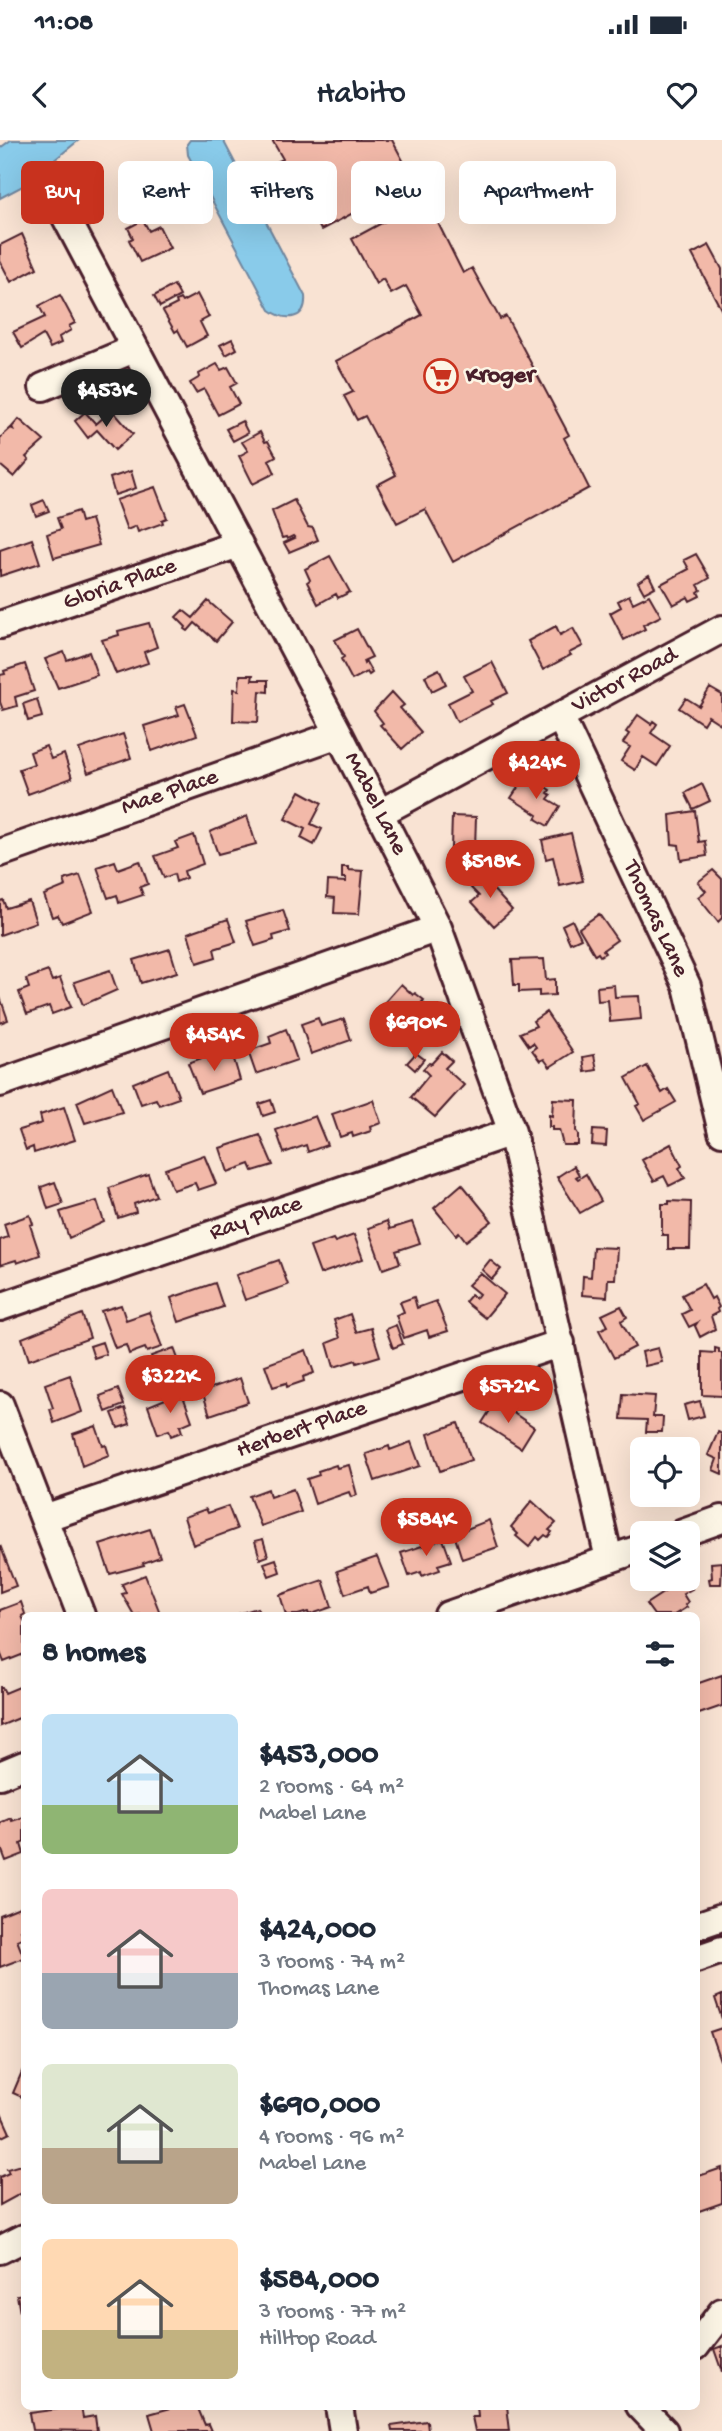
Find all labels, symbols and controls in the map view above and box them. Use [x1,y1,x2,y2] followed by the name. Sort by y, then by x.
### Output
[35,9,93,40] text: 11:08
[21,76,59,114] icon: back
[316,76,406,114] text: Habito
[663,76,701,114] icon: heart
[21,161,104,224] chip: Buy
[118,161,213,224] chip: Rent
[227,161,337,224] chip: Filters
[351,161,445,224] chip: New
[459,161,616,224] chip: Apartment
[422,357,460,395] supermarket icon: Kroger
[465,362,537,391] place label: Kroger
[57,370,155,429] pin: $453K
[77,378,135,405] text: $453K
[60,552,181,618] street label: Gloria Place
[566,640,685,721] street label: Victor Road
[487,742,585,801] pin: $424K
[337,748,414,861] street label: Mabel Lane
[508,750,564,777] text: $424K
[118,763,223,823] street label: Mae Place
[441,840,539,900] pin: $518K
[462,849,518,876] text: $518K
[615,854,695,982] street label: Thomas Lane
[366,1002,464,1061] pin: $690K
[385,1010,445,1037] text: $690K
[165,1014,263,1073] pin: $454K
[186,1022,242,1049] text: $454K
[206,1189,307,1248] street label: Ray Place
[121,1356,219,1415] pin: $322K
[141,1364,199,1391] text: $322K
[459,1366,557,1425] pin: $572K
[479,1374,537,1401] text: $572K
[233,1394,372,1466] street label: Herbert Place
[630,1437,700,1591] map controls
[630,1437,700,1507] button: locate
[377,1498,475,1558] pin: $584K
[397,1507,455,1534] text: $584K
[630,1521,700,1591] button: layers
[641,1635,679,1673] icon: filters
[42,1637,145,1672] text: 8 homes
[259,1739,379,1774] text: $453,000
[98,1742,182,1826] icon: home
[259,1774,404,1801] text: 2 rooms · 64 m²
[259,1801,366,1828] text: Mabel Lane
[259,1914,376,1949] text: $424,000
[98,1917,182,2001] icon: home
[259,1949,405,1976] text: 3 rooms · 74 m²
[259,1976,379,2003] text: Thomas Lane
[259,2089,380,2124] text: $690,000
[98,2092,182,2176] icon: home
[259,2124,404,2151] text: 4 rooms · 96 m²
[259,2151,366,2178] text: Mabel Lane
[259,2264,379,2299] text: $584,000
[98,2267,182,2351] icon: home
[259,2299,406,2326] text: 3 rooms · 77 m²
[259,2326,376,2353] text: Hilltop Road

